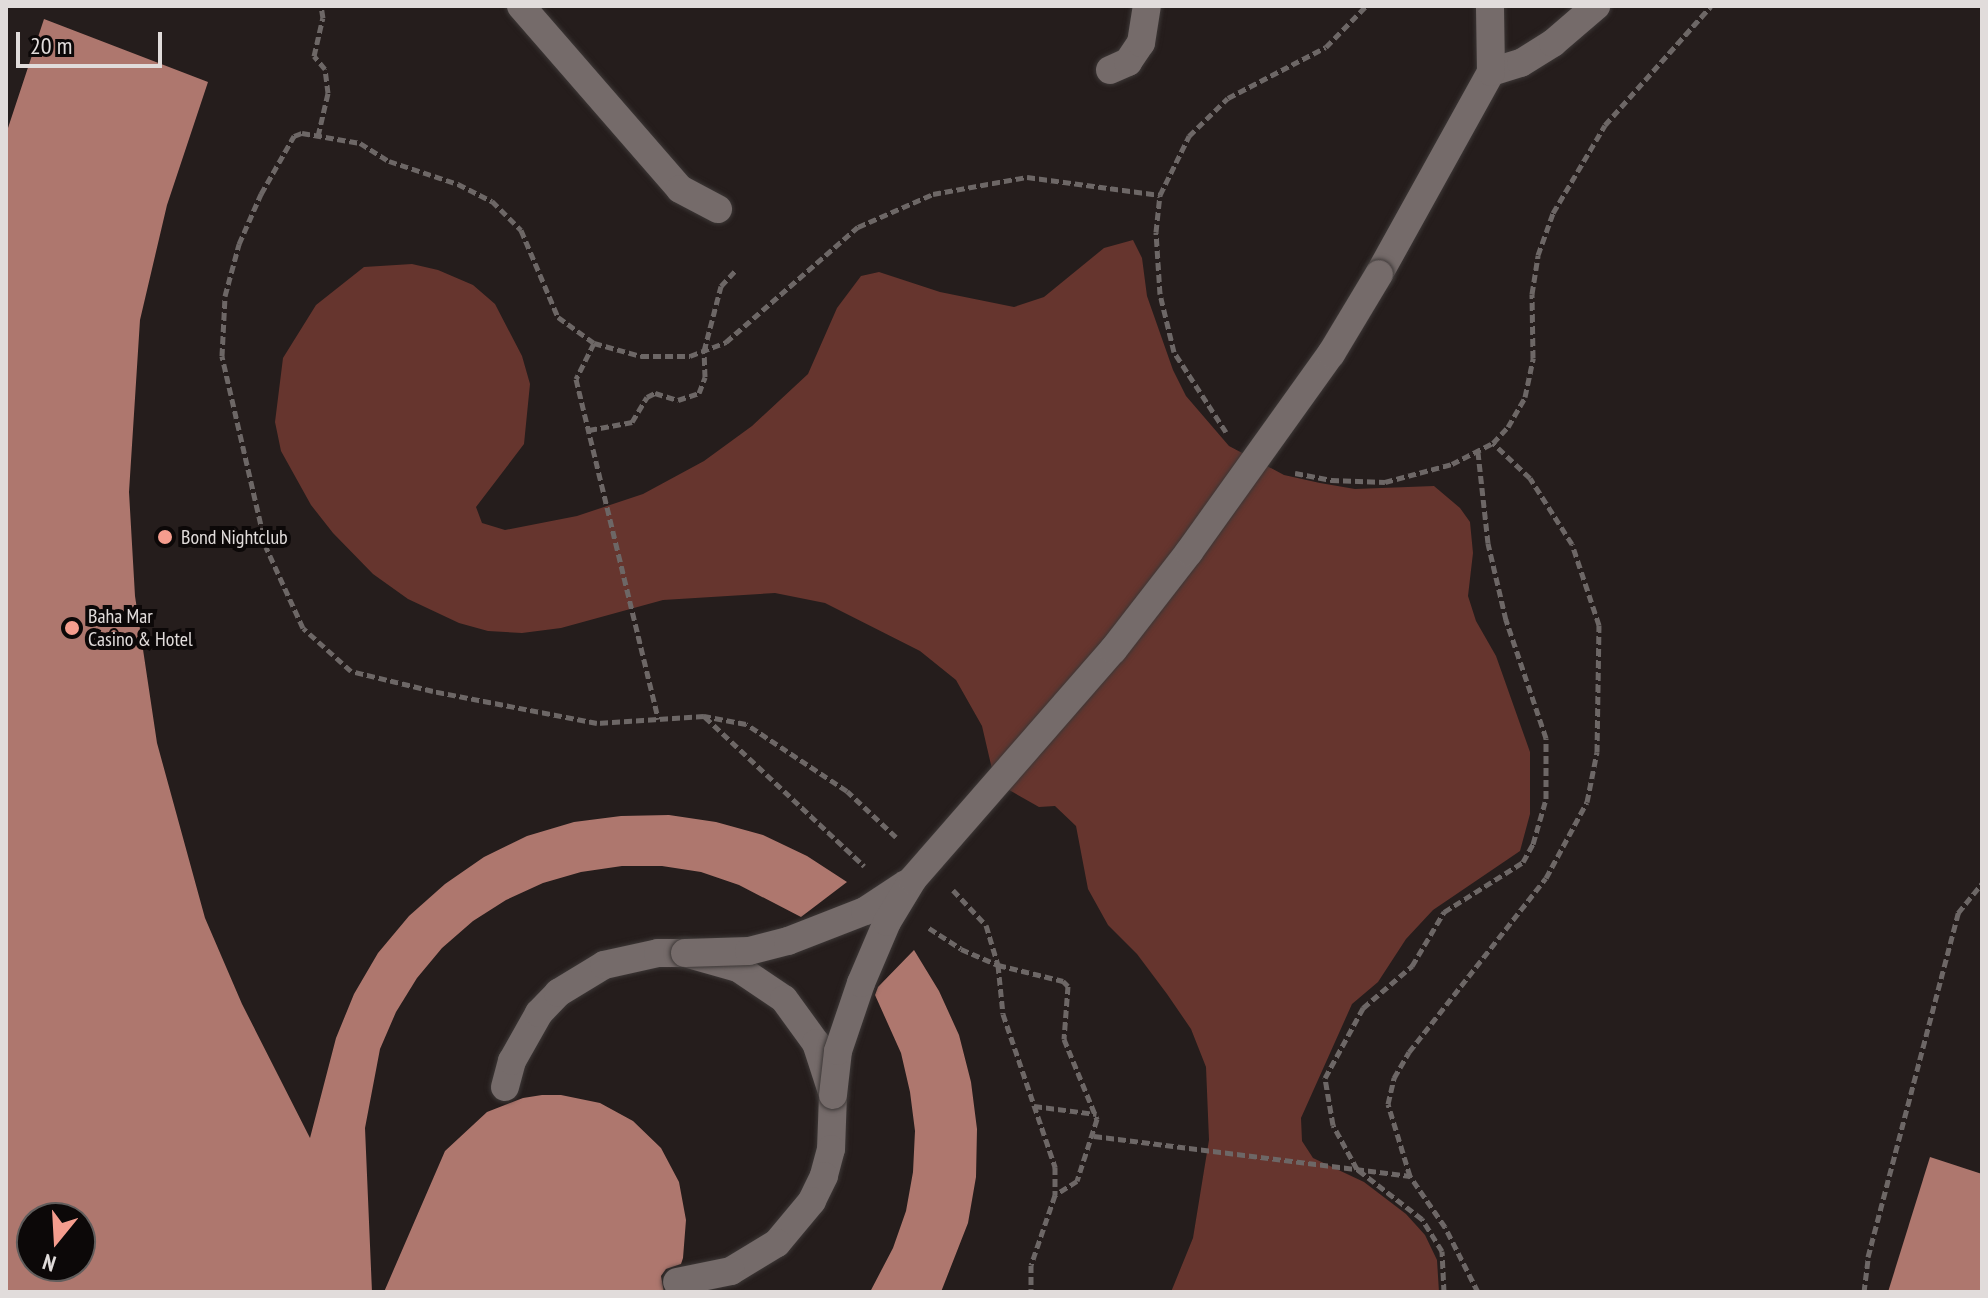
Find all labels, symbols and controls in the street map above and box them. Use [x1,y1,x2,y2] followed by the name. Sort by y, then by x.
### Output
[20,16,166,66] scale bar
[30,30,72,61] text: 20 m
[181,525,288,549] place label: Bond Nightclub
[156,528,174,546] marker: Bond Nightclub
[88,604,193,651] place label: Baha Mar Casino & Hotel
[63,619,81,637] marker: Baha Mar Casino & Hotel
[16,1202,96,1282] north arrow
[39,1248,59,1278] text: N

